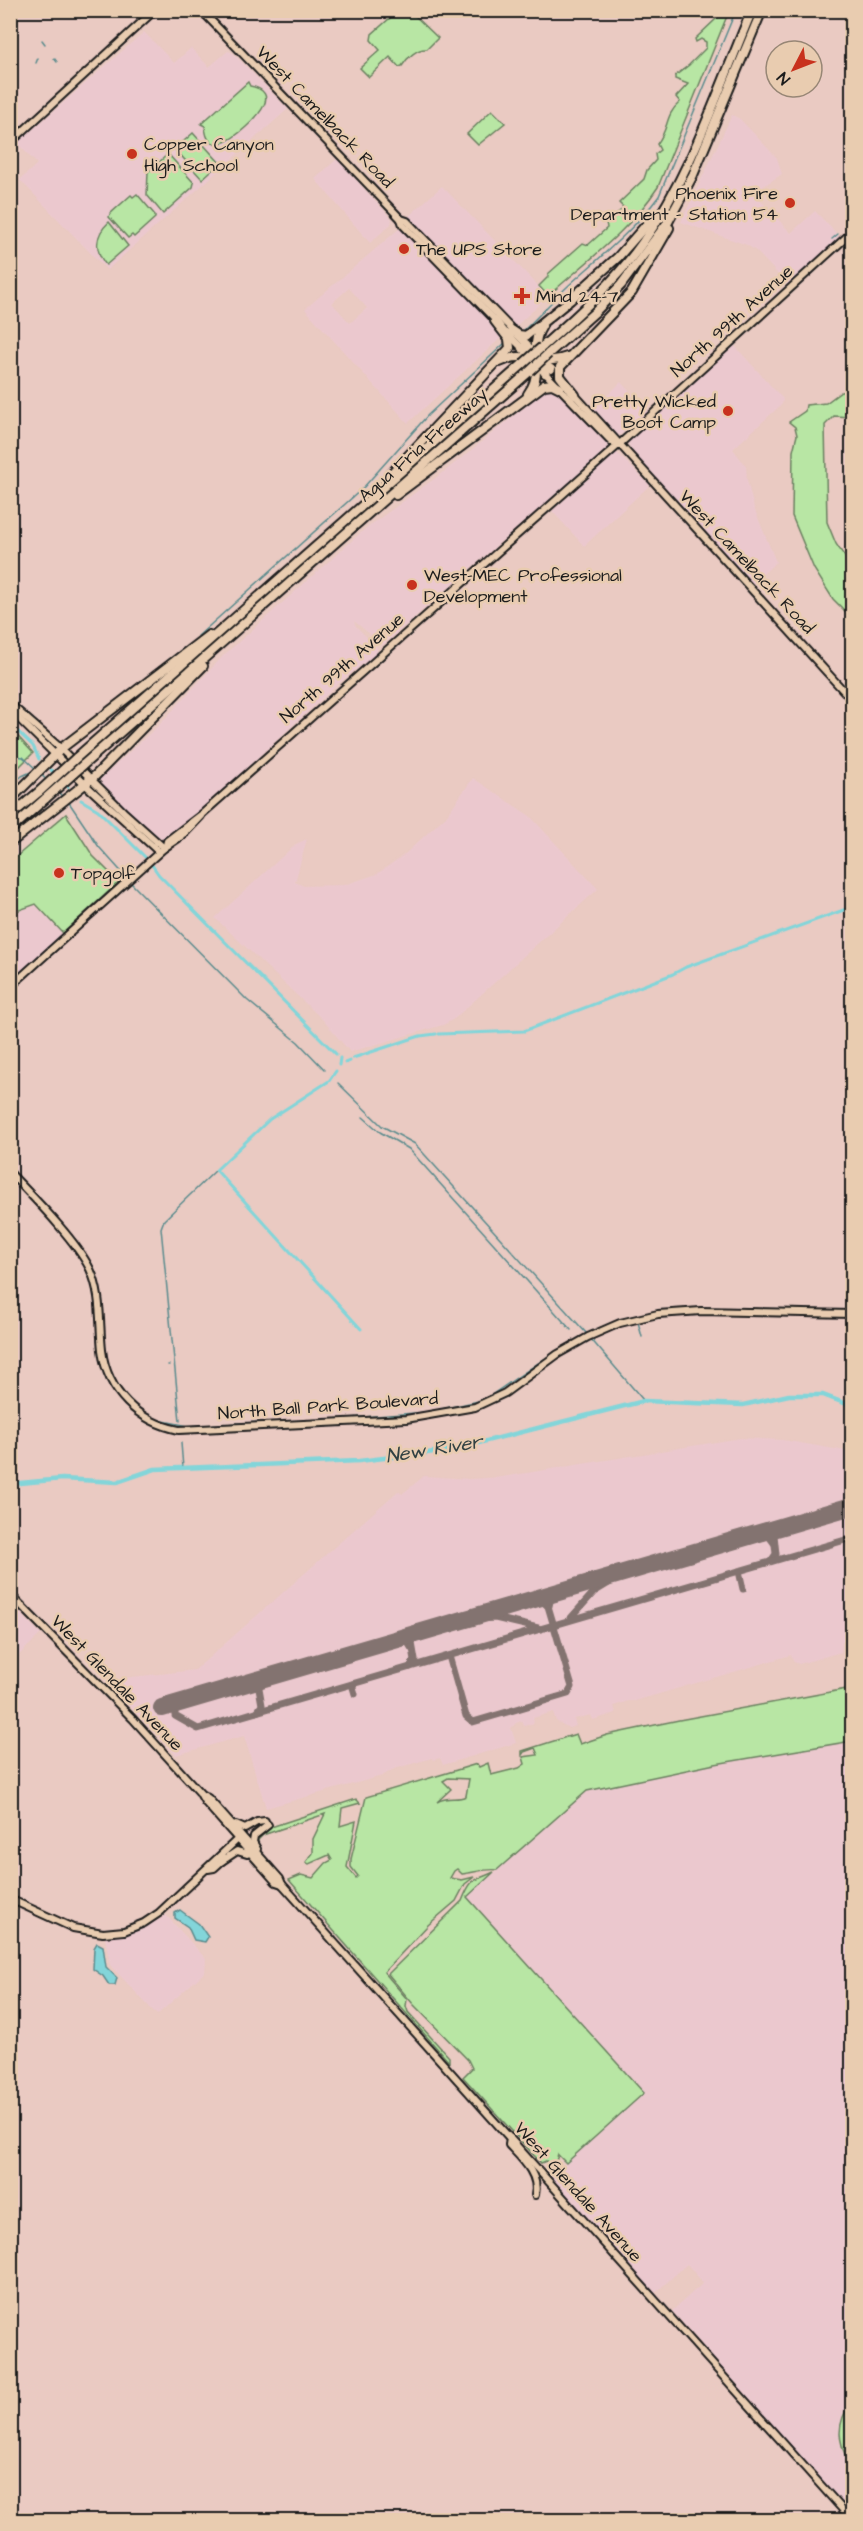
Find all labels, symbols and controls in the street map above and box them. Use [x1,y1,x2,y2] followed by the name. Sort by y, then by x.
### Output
[764,39,824,99] north arrow
[250,40,400,194] street label: West Camelback Road
[772,67,795,89] text: N
[144,132,274,179] place label: Copper Canyon High School
[125,147,139,161] marker: Copper Canyon High School
[571,181,778,227] place label: Phoenix Fire Department - Station 54
[783,196,797,210] marker: Phoenix Fire Department - Station 54
[416,237,542,262] place label: The UPS Store
[397,242,411,256] marker: The UPS Store
[665,259,799,383] street label: North 99th Avenue
[536,284,618,309] place label: Mind 24-7
[513,287,531,305] marker: Mind 24-7
[353,382,494,509] street label: Agua Fria Freeway
[592,389,716,435] place label: Pretty Wicked Boot Camp
[721,404,735,418] marker: Pretty Wicked Boot Camp
[673,484,821,640] street label: West Camelback Road
[424,563,622,609] place label: West-MEC Professional Development
[405,578,419,592] marker: West-MEC Professional Development
[275,607,410,729] street label: North 99th Avenue
[71,861,136,887] place label: Topgolf
[52,866,66,880] marker: Topgolf
[217,1386,439,1426] street label: North Ball Park Boulevard
[384,1427,486,1470] water label: New River
[45,1609,189,1757] street label: West Glendale Avenue
[508,2116,648,2268] street label: West Glendale Avenue

